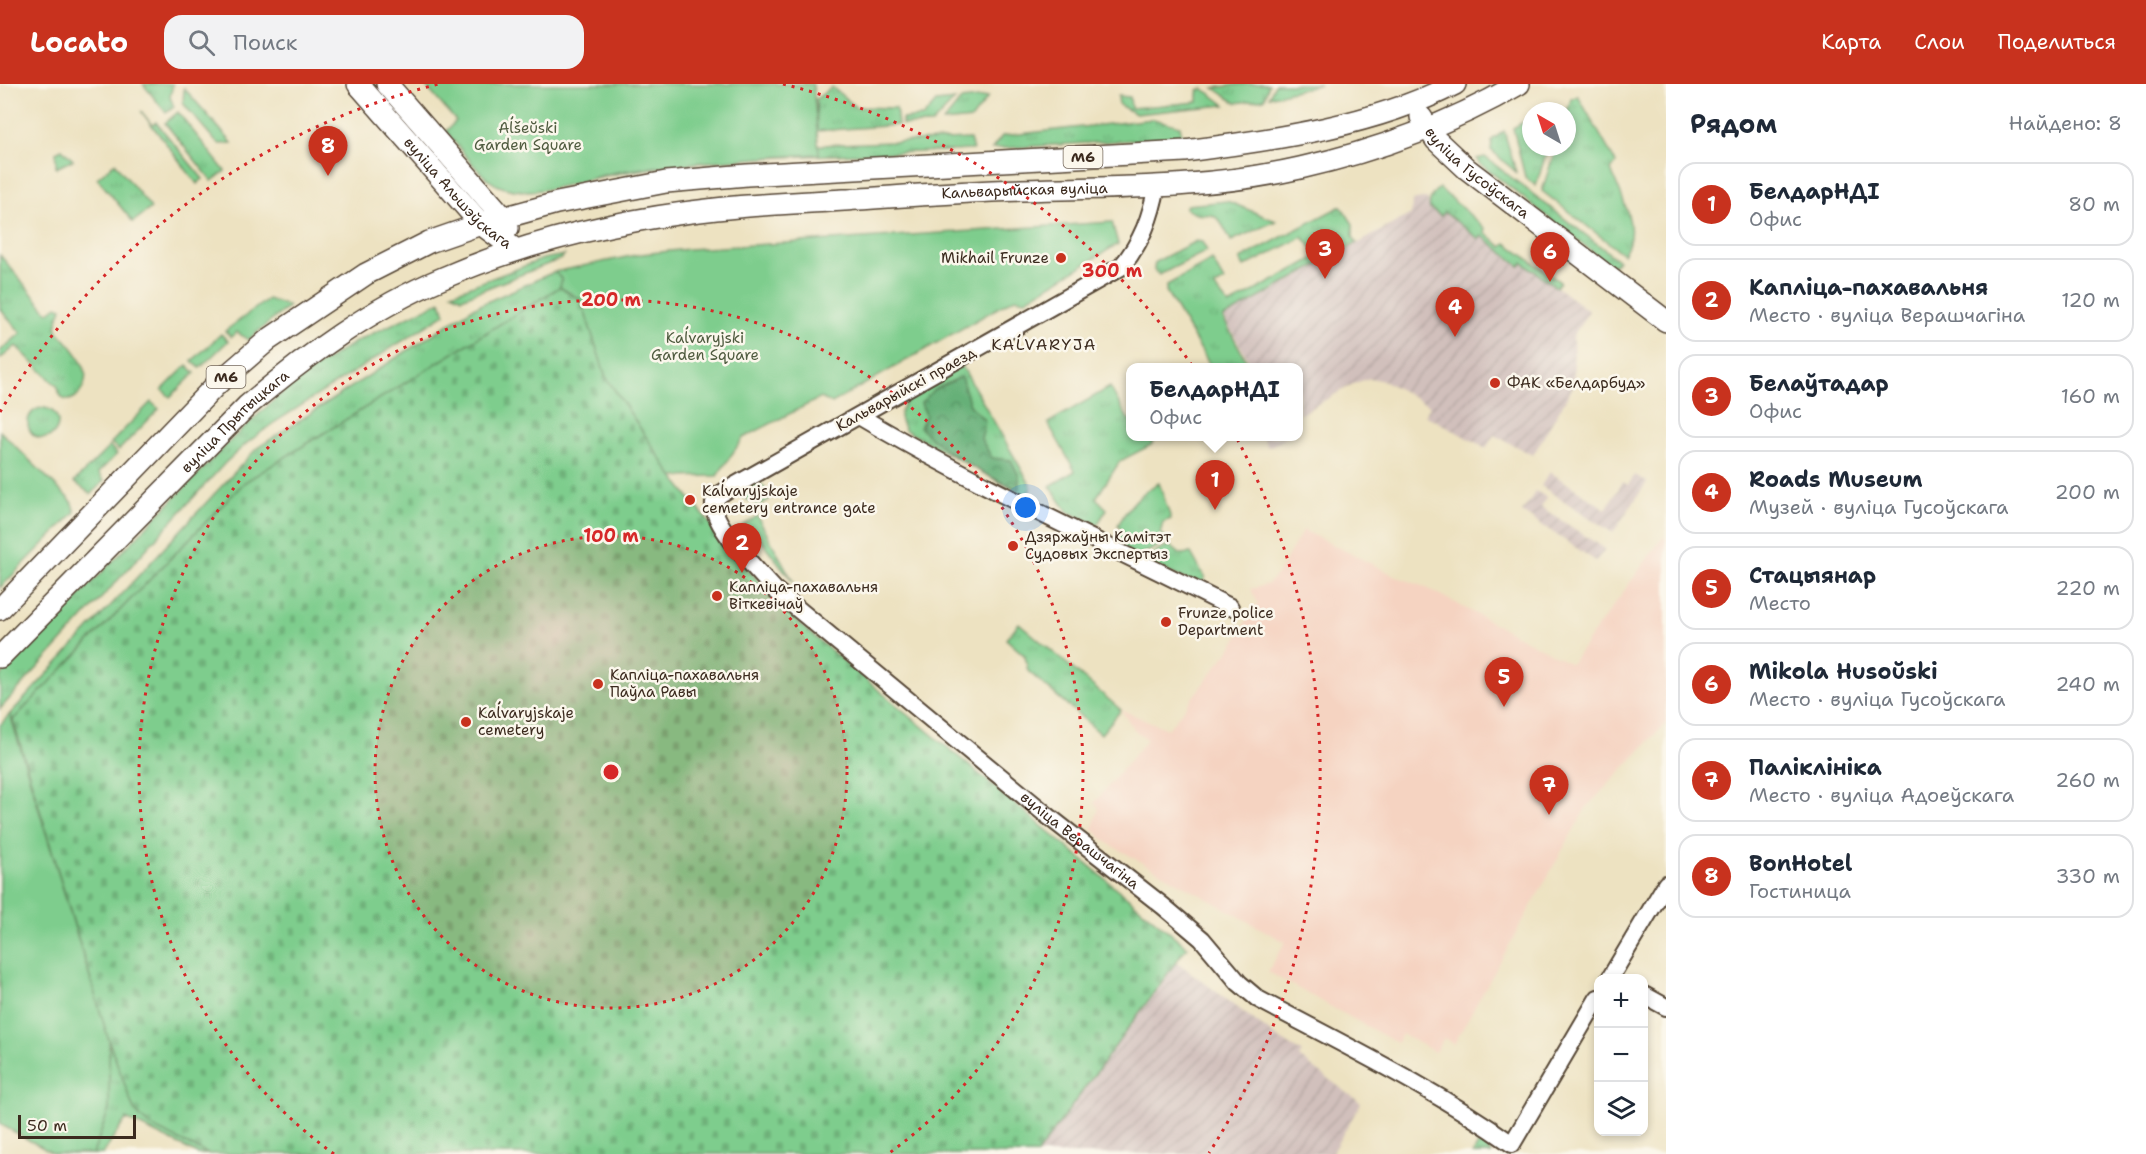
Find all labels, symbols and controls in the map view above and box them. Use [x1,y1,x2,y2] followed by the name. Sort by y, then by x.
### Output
[164,15,584,69] search box
[30,23,128,61] text: Locato
[185,26,218,59] icon: search
[233,28,297,57] text: Поиск
[1821,28,1881,56] text: Карта
[1914,28,1965,56] text: Слои
[1998,28,2116,56] text: Поделиться
[1522,102,1576,156] north arrow
[1690,106,1777,141] text: Рядом
[2009,110,2122,136] text: Найдено: 8
[474,116,582,155] park label: Aĺšeŭski Garden Square
[1420,123,1534,223] street label: вуліца Гусоўскага
[308,126,348,176] pin: 8
[399,133,516,254] street label: вуліца Альшэўскага
[1064,146,1102,168] road number: М6
[1749,177,1880,206] text: БелдарНДI
[941,178,1109,204] street label: Кальварыйская вуліца
[1707,191,1716,217] text: 1
[2068,191,2120,217] text: 80 m
[1749,206,1802,232] text: Офис
[1306,230,1344,279] pin: 3
[1530,232,1570,282] pin: 6
[941,248,1049,268] place label: Mikhail Frunze
[1054,251,1068,265] marker: Mikhail Frunze
[1082,259,1143,283] text: 300 m
[1749,273,1988,302] text: Капліца-пахавальня
[1705,287,1719,313] text: 2
[2061,287,2120,313] text: 120 m
[581,288,642,312] text: 200 m
[1436,288,1474,337] pin: 4
[1749,302,2025,328] text: Место · вуліца Верашчагіна
[651,326,759,365] park label: Kaĺvaryjski Garden Square
[991,334,1097,355] district label: KAĹVARYJA
[832,342,980,436] street label: Кальварыйскі праезд
[1126,363,1303,441] popup
[177,365,294,477] street label: вуліца Прытыцкага
[206,366,246,388] road number: М6
[1749,369,1889,398] text: Белаўтадар
[1507,373,1645,393] place label: ФАК «Белдарбуд»
[1149,375,1280,404] text: БелдарНДI
[1488,376,1502,390] marker: ФАК «Белдарбуд»
[1705,383,1719,409] text: 3
[2061,383,2120,409] text: 160 m
[1749,398,1802,424] text: Офис
[1149,404,1202,430] text: Офис
[1196,460,1234,510] pin: 1
[1749,465,1922,494] text: Roads Museum
[702,479,876,518] place label: Kaĺvaryjskaje cemetery entrance gate
[1705,479,1719,505] text: 4
[2055,479,2120,505] text: 200 m
[683,493,697,507] marker: Kaĺvaryjskaje cemetery entrance gate
[1011,493,1040,522] your location
[1749,494,2009,520] text: Музей · вуліца Гусоўскага
[583,524,639,548] text: 100 m
[722,524,762,573] pin: 2
[1025,527,1172,564] place label: Дзяржаўны Камітэт Судовых Экспертыз
[1006,539,1020,553] marker: Дзяржаўны Камітэт Судовых Экспертыз
[1749,561,1876,590] text: Стацыянар
[1705,575,1718,601] text: 5
[2056,575,2120,601] text: 220 m
[729,577,878,614] place label: Капліца-пахавальня Віткевічаў
[710,589,724,603] marker: Капліца-пахавальня Віткевічаў
[1749,590,1811,616] text: Место
[1178,603,1274,640] place label: Frunze police Department
[1159,615,1173,629] marker: Frunze police Department
[1749,657,1938,686] text: Mikola Husoŭski
[1484,658,1524,707] pin: 5
[610,665,759,702] place label: Капліца-пахавальня Паўла Равы
[1705,671,1719,697] text: 6
[2055,671,2120,697] text: 240 m
[591,677,605,691] marker: Капліца-пахавальня Паўла Равы
[1749,686,2006,712] text: Место · вуліца Гусоўскага
[478,701,574,740] place label: Kaĺvaryjskaje cemetery
[459,715,473,729] marker: Kaĺvaryjskaje cemetery
[1749,753,1882,782] text: Паліклініка
[601,762,621,782] centre of rings
[1530,766,1568,815] pin: 7
[1705,767,1719,793] text: 7
[2055,767,2120,793] text: 260 m
[1749,782,2014,808] text: Место · вуліца Адоеўскага
[1016,787,1144,894] street label: вуліца Верашчагіна
[1749,849,1852,878] text: BonHotel
[1705,863,1719,889] text: 8
[2056,863,2120,889] text: 330 m
[1749,878,1851,904] text: Гостиница
[1594,974,1648,1136] map controls
[1594,974,1648,1028] button: +
[1594,1028,1648,1082] button: −
[1594,1082,1648,1136] button: layers
[18,1112,136,1140] scale bar
[27,1115,67,1136] text: 50 m

